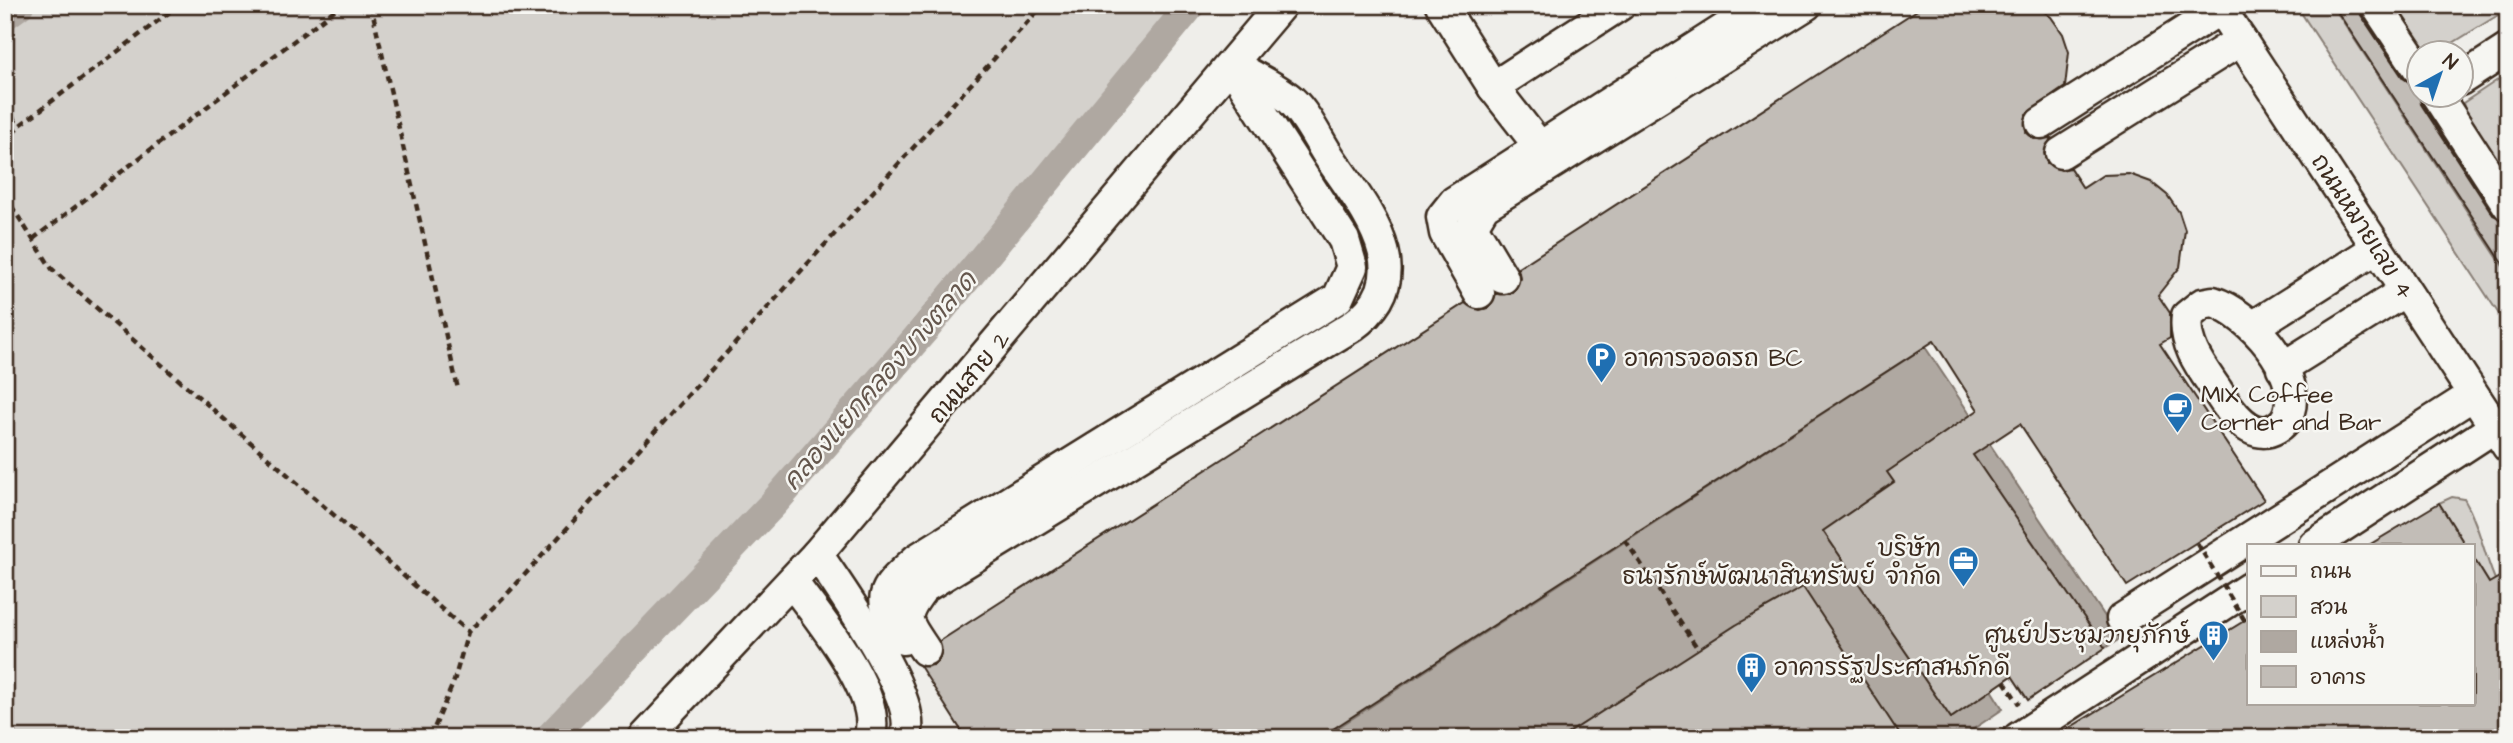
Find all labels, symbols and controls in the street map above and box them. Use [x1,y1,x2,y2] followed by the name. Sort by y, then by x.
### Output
[2404,38,2474,108] north arrow
[2437,48,2463,76] text: N
[2302,147,2422,306] street label: ถนนหมายเลข 4
[774,262,986,498] water label: คลองแยกคลองบางตลาด
[921,324,1019,431] street label: ถนนสาย 2
[1584,341,1618,385] parking icon: อาคารจอดรถ BC
[1624,342,1803,376] place label: อาคารจอดรถ BC
[2201,378,2381,440] place label: MIX Coffee Corner and Bar
[2161,391,2195,435] cafe icon: MIX Coffee Corner and Bar
[1622,532,1941,594] place label: บริษัท ธนารักษ์พัฒนาสินทรัพย์ จำกัด
[2247,544,2474,704] legend
[1947,545,1981,589] office icon: บริษัท ธนารักษ์พัฒนาสินทรัพย์ จำกัด
[2310,557,2351,586] text: ถนน
[2310,593,2347,622] text: สวน
[2196,618,2230,662] building icon: ศูนย์ประชุมวายุภักษ์
[1984,619,2191,653] place label: ศูนย์ประชุมวายุภักษ์
[2310,622,2385,656] text: แหล่งน้ำ
[1734,650,1768,694] building icon: อาคารรัฐประศาสนภักดี
[1774,651,2010,685] place label: อาคารรัฐประศาสนภักดี
[2310,663,2366,692] text: อาคาร

